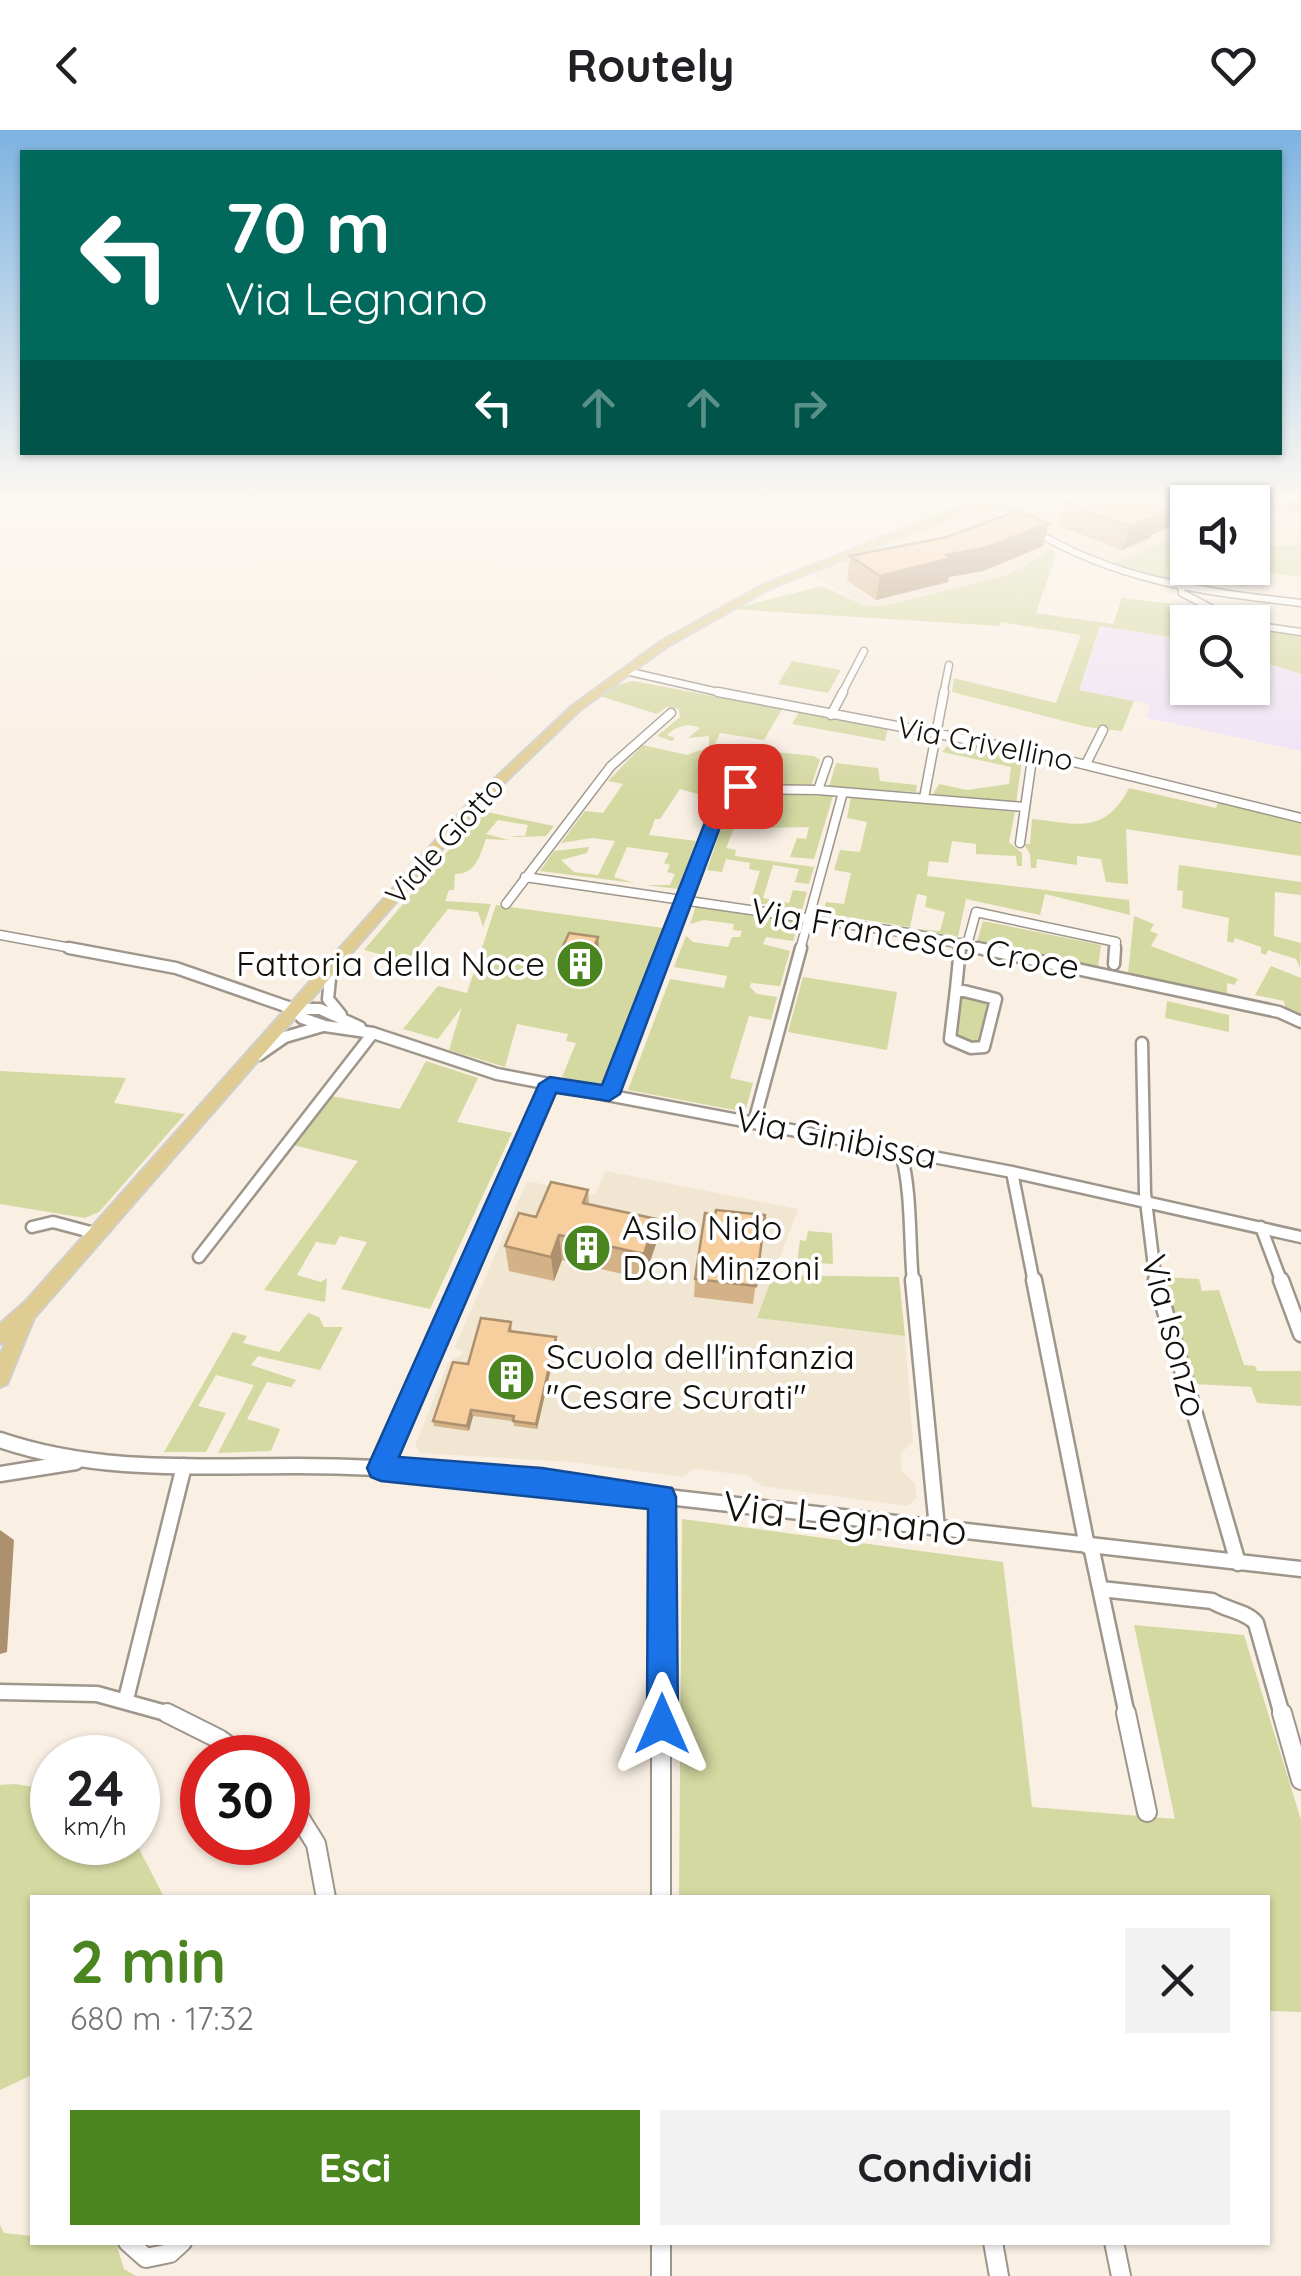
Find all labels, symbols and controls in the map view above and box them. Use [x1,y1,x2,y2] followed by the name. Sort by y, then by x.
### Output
[567,37,734,93] text: Routely
[40,38,95,93] icon: back
[1206,38,1261,93] icon: heart
[225,183,391,271] text: 70 m
[60,190,190,320] icon: left
[225,270,488,326] text: Via Legnano
[466,380,521,435] icon: left
[571,380,626,435] icon: ahead
[676,380,731,435] icon: ahead
[781,380,836,435] icon: right
[1170,485,1270,705] map controls
[1170,485,1270,585] button: sound
[1170,605,1270,705] button: search
[894,707,1077,779] street label: Via Crivellino
[698,744,783,829] pin
[713,759,768,814] icon: arrive
[377,768,512,912] street label: Viale Giotto
[747,887,1083,989] street label: Via Francesco Croce
[554,938,606,990] building icon: Fattoria della Noce
[236,941,545,985] place label: Fattoria della Noce
[732,1096,941,1178] street label: Via Ginibissa
[622,1205,820,1289] place label: Asilo Nido Don Minzoni
[561,1222,613,1274] building icon: Asilo Nido Don Minzoni
[1132,1250,1218,1421] street label: Via Isonzo
[546,1334,855,1418] place label: Scuola dell'infanzia "Cesare Scurati"
[485,1351,537,1403] building icon: Scuola dell'infanzia "Cesare Scurati"
[720,1478,970,1557] street label: Via Legnano
[610,1672,714,1776] position arrow
[180,1735,310,1865] speed limit sign: 30
[66,1756,124,1819] text: 24
[63,1810,127,1841] text: km/h
[70,1923,226,1998] text: 2 min
[1125,1928,1230,2033] button: close
[70,1998,254,2038] text: 680 m · 17:32
[70,2110,640,2225] button: Esci
[660,2110,1230,2225] button: Condividi

